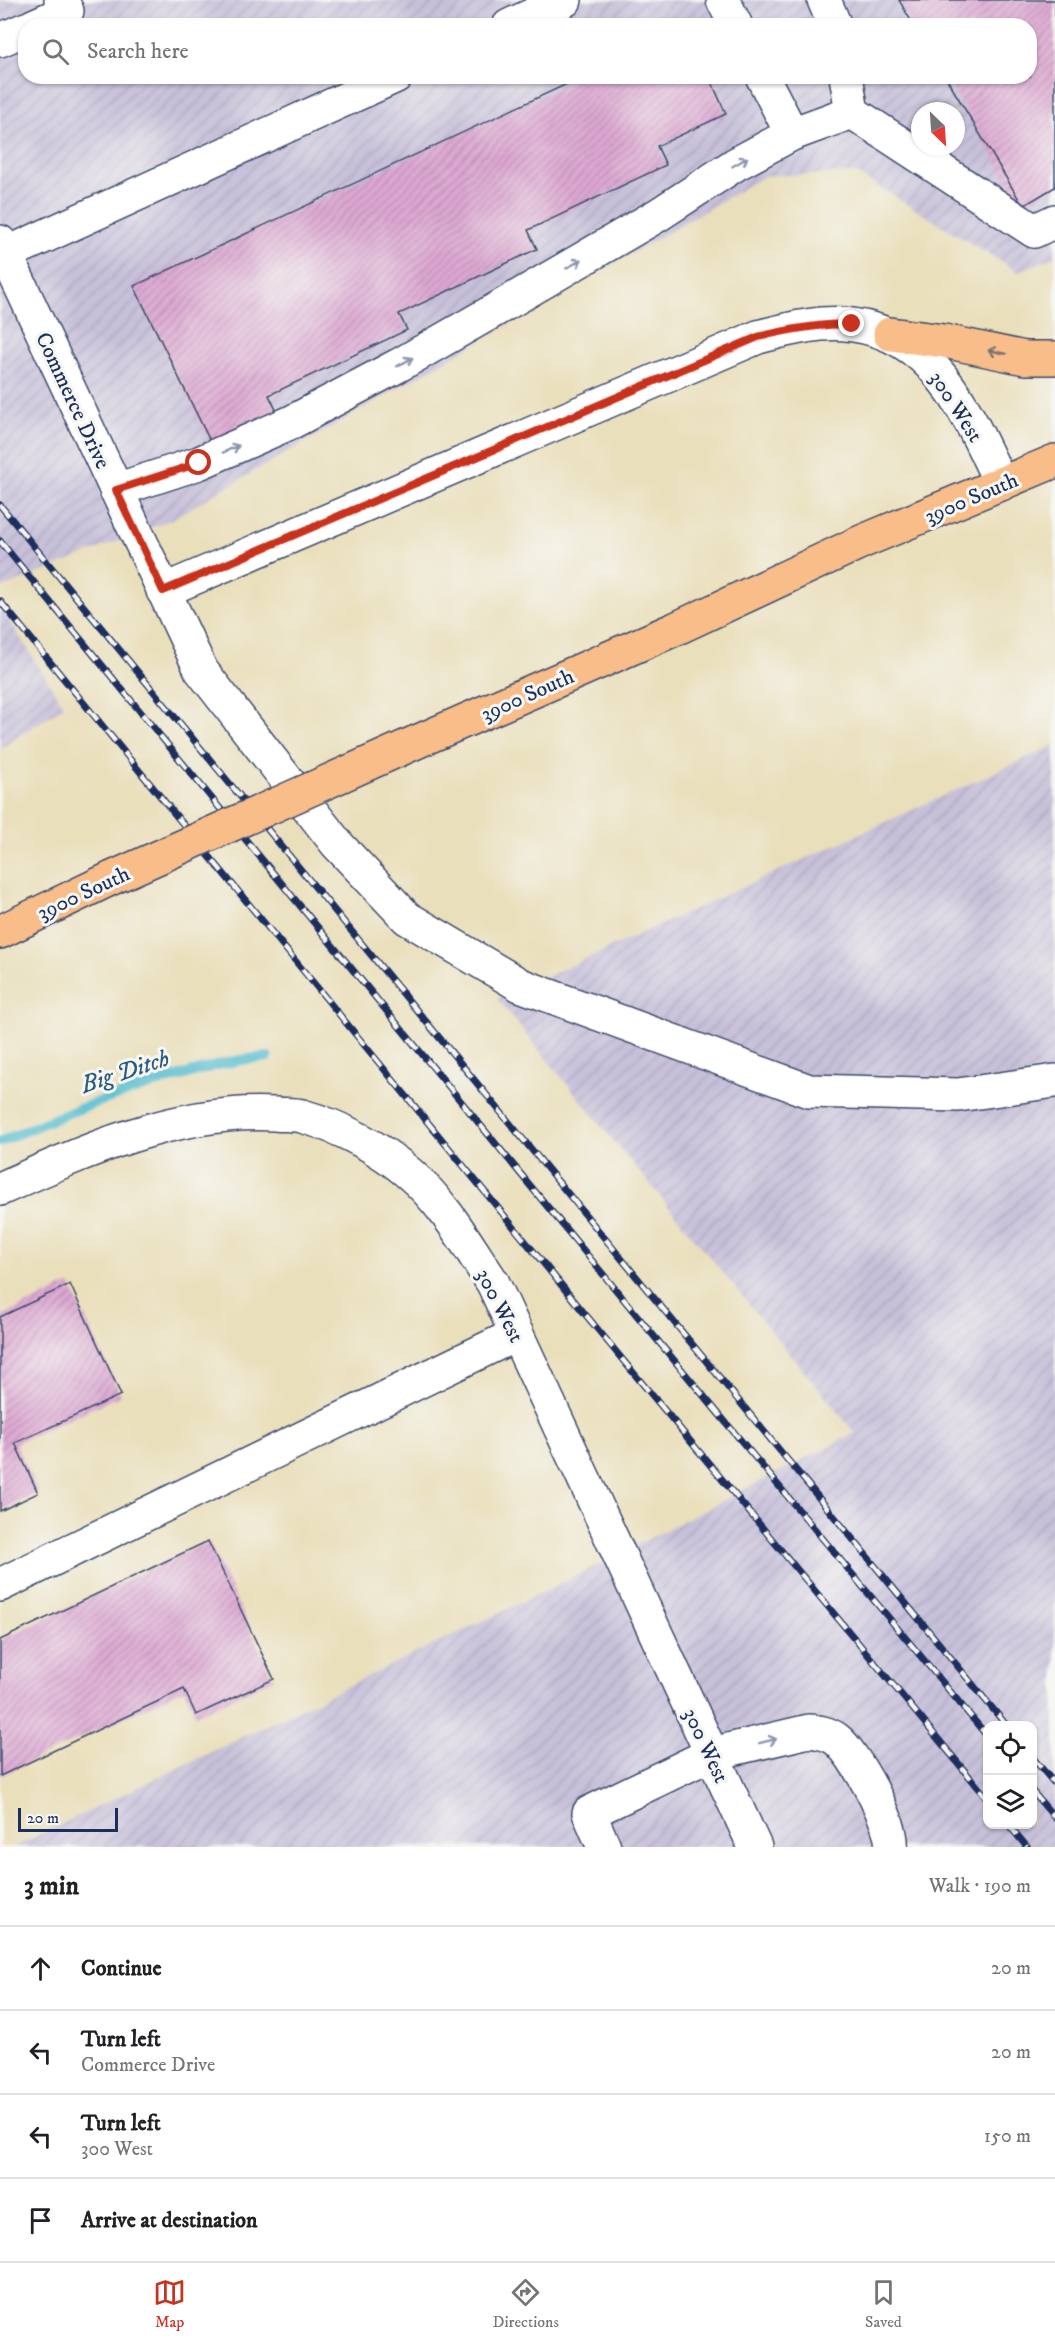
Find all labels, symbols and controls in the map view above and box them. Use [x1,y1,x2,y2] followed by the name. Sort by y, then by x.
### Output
[18,18,1037,84] search box
[39,35,72,68] icon: search
[87,38,189,65] text: Search here
[911,102,965,156] north arrow
[731,156,748,168] one-way arrow
[565,258,582,270] one-way arrow
[838,310,864,336] route end
[29,328,116,473] street label: Commerce Drive
[988,346,1007,357] one-way arrow
[396,356,413,368] one-way arrow
[923,366,989,447] street label: 300 West
[221,443,239,455] one-way arrow
[185,449,211,475] route start
[921,466,1023,530] street label: 3900 South
[477,663,579,728] street label: 3900 South
[33,860,135,927] street label: 3900 South
[76,1044,174,1101] water label: Big Ditch
[470,1264,530,1347] street label: 300 West
[677,1704,735,1787] street label: 300 West
[983,1721,1037,1829] map controls
[983,1721,1037,1775] button: locate
[758,1734,777,1746] one-way arrow
[983,1775,1037,1829] button: layers
[18,1805,118,1832] scale bar
[27,1808,59,1828] text: 20 m
[24,1870,79,1903] text: 3 min
[929,1874,1031,1899] text: Walk · 190 m
[24,1952,57,1985] icon: ahead
[81,1955,162,1982] text: Continue
[991,1956,1031,1981] text: 20 m
[81,2026,161,2053] text: Turn left
[24,2036,57,2069] icon: left
[991,2040,1031,2065] text: 20 m
[81,2053,215,2078] text: Commerce Drive
[81,2110,161,2137] text: Turn left
[24,2120,57,2153] icon: left
[984,2124,1031,2149] text: 150 m
[81,2137,153,2162] text: 300 West
[24,2204,57,2237] icon: arrive
[81,2207,258,2234] text: Arrive at destination
[153,2276,186,2332] tab: Map
[492,2276,559,2332] tab: Directions
[865,2276,902,2332] tab: Saved

